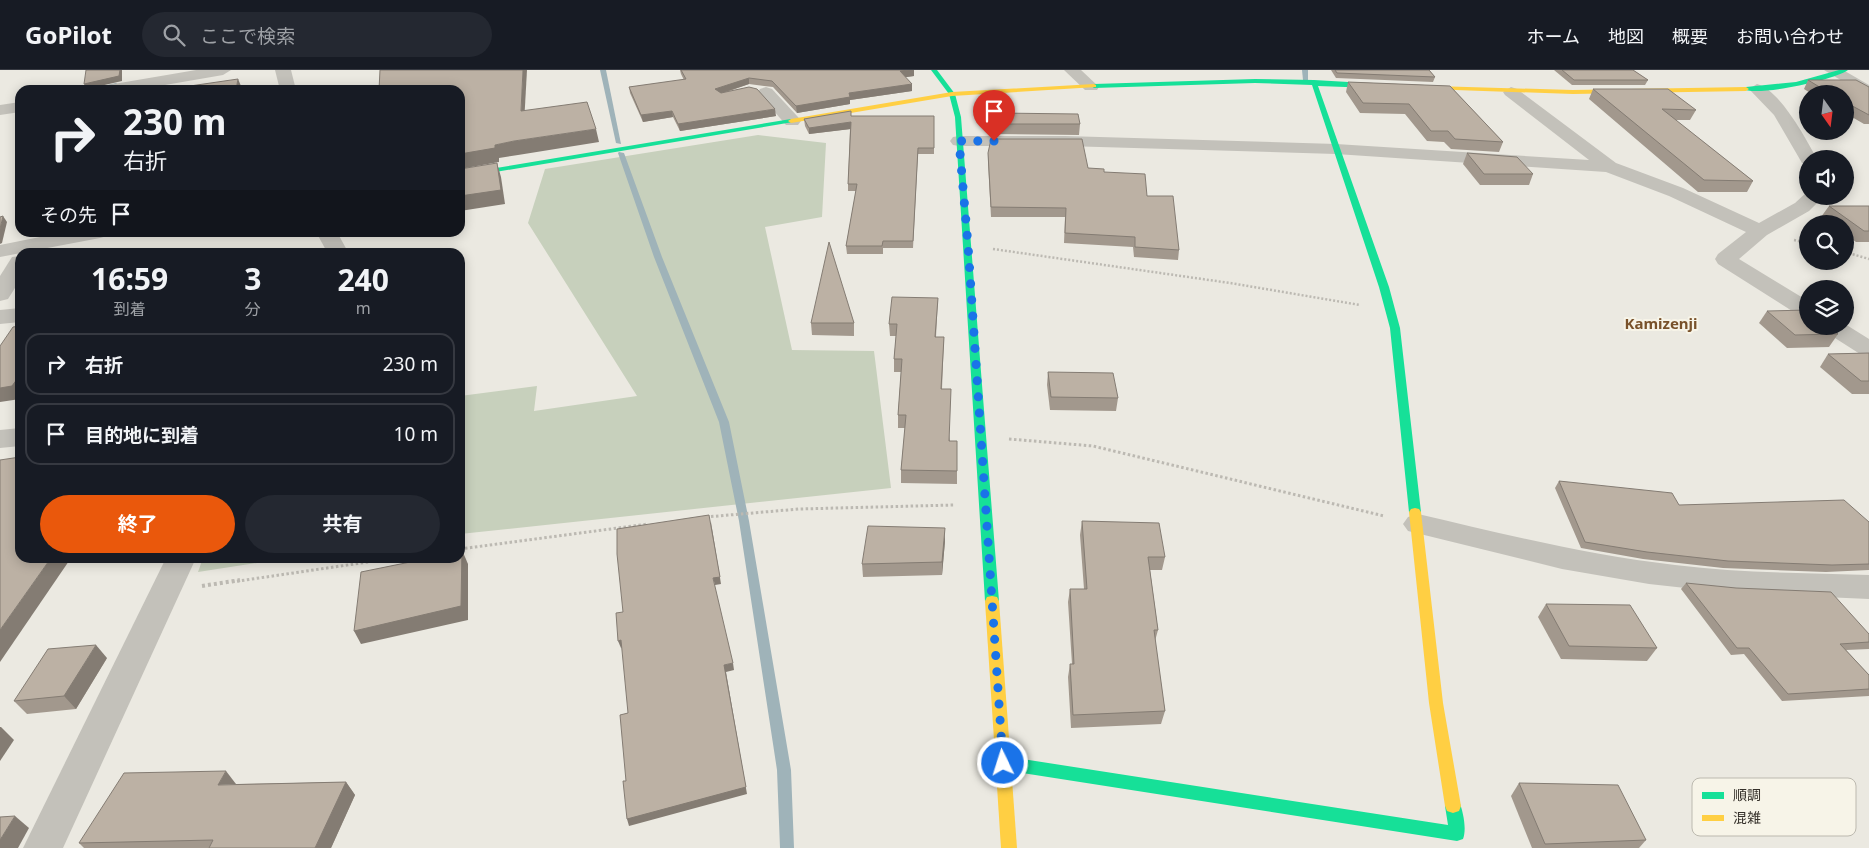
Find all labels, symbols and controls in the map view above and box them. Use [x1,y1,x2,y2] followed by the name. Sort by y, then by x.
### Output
[142,12,492,57] search box
[25,18,112,51] text: GoPilot
[160,21,188,49] icon: search
[200,23,295,49] text: ここで検索
[1527,24,1580,48] text: ホーム
[1608,24,1644,48] text: 地図
[1672,24,1708,48] text: 概要
[1736,24,1844,48] text: お問い合わせ
[1799,85,1854,140] north arrow
[1799,85,1854,335] map controls
[973,90,1015,141] pin
[980,97,1008,125] icon: arrive
[123,98,226,145] text: 230 m
[40,105,105,170] icon: right
[123,145,167,175] text: 右折
[1799,150,1854,205] button: sound
[107,200,135,228] icon: arrive
[40,202,97,228] text: その先
[1799,215,1854,270] button: search
[91,258,168,299] text: 16:59
[244,258,261,299] text: 3
[337,259,389,300] text: 240
[1799,280,1854,335] button: layers
[356,297,371,319] text: m
[114,298,146,320] text: 到着
[245,298,261,320] text: 分
[1624,313,1698,333] district label: Kamizenji
[42,350,70,378] icon: right
[383,351,438,377] text: 230 m
[85,352,123,378] text: 右折
[42,420,70,448] icon: arrive
[394,421,438,447] text: 10 m
[85,422,199,448] text: 目的地に到着
[40,495,235,553] button: 終了
[245,495,440,553] button: 共有
[976,736,1028,788] position arrow
[1692,778,1856,836] legend
[1733,785,1761,804] text: 順調
[1733,808,1761,827] text: 混雑

